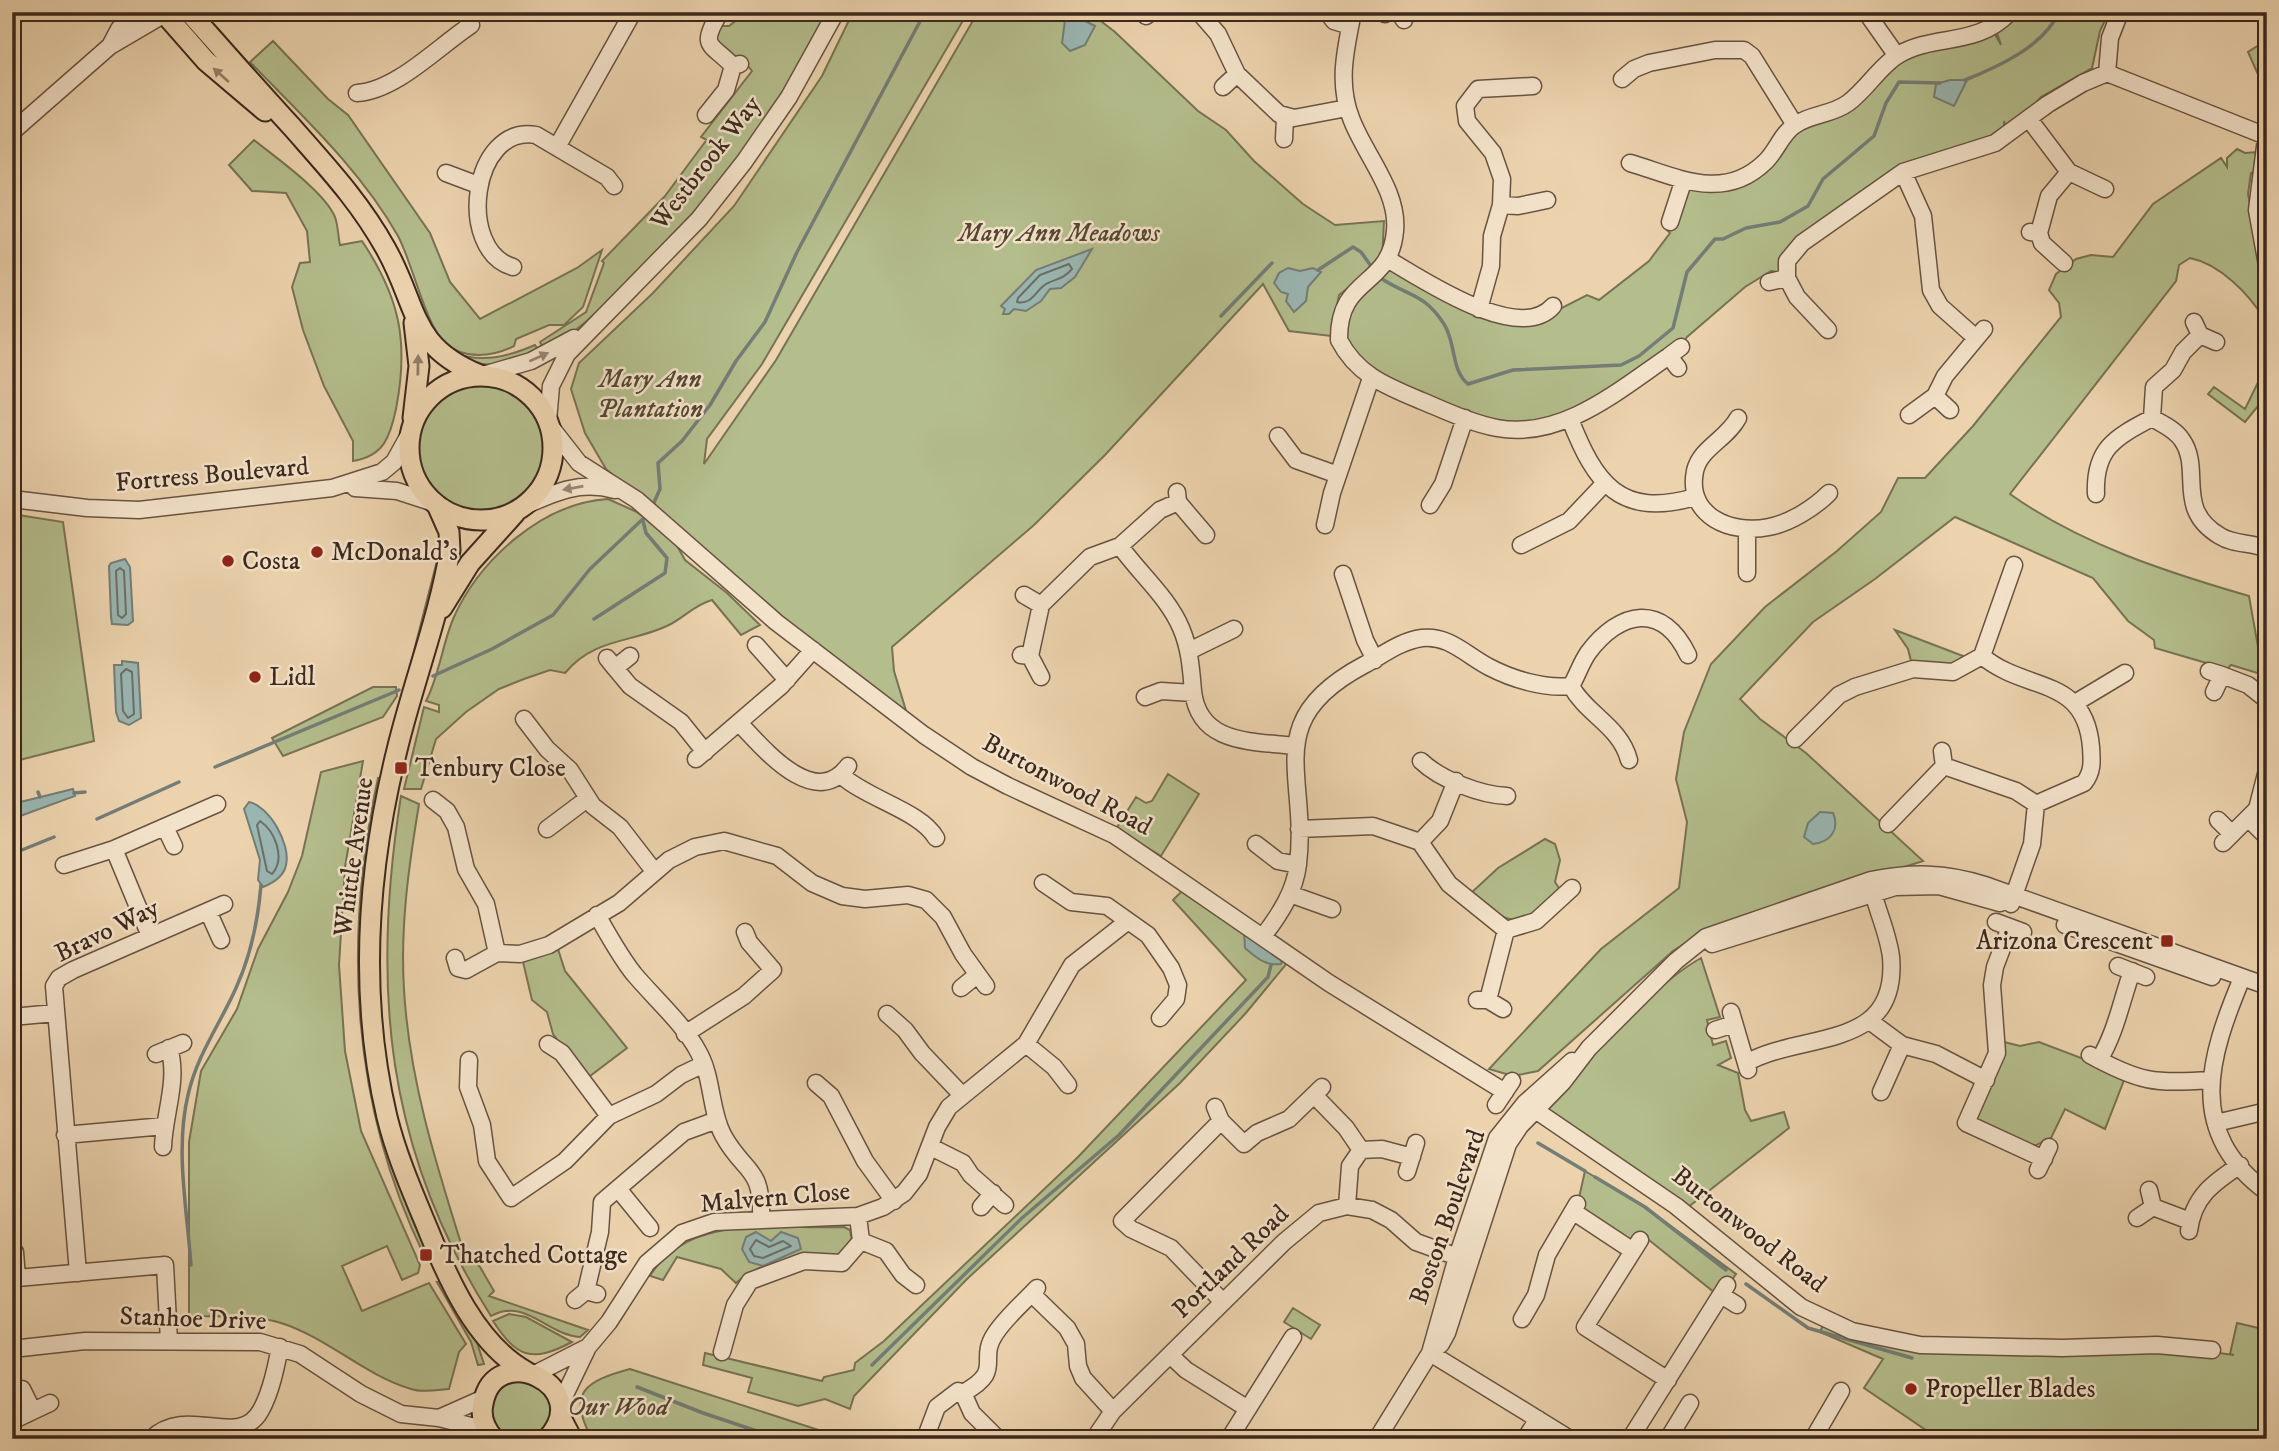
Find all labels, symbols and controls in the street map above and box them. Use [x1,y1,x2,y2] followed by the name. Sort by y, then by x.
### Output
[212,67,230,83] one-way arrow
[643,89,769,237] street label: Westbrook Way
[956,217,1161,250] park label: Mary Ann Meadows
[529,351,550,362] one-way arrow
[412,354,424,376] one-way arrow
[597,363,703,426] park label: Mary Ann Plantation
[114,450,310,500] street label: Fortress Boulevard
[561,483,583,494] one-way arrow
[331,536,458,569] place label: McDonald's
[309,544,325,560] marker: McDonald's
[242,545,300,578] place label: Costa
[220,553,236,569] marker: Costa
[269,661,315,694] place label: Lidl
[247,669,263,685] marker: Lidl
[977,726,1157,844] street label: Burtonwood Road
[415,752,566,785] place label: Tenbury Close
[393,760,409,776] marker: Tenbury Close
[326,775,382,940] street label: Whittle Avenue
[49,891,165,970] street label: Bravo Way
[1976,925,2153,958] place label: Arizona Crescent
[2159,933,2175,949] marker: Arizona Crescent
[1403,1125,1493,1309] street label: Boston Boulevard
[1665,1159,1833,1301] street label: Burtonwood Road
[699,1175,851,1221] street label: Malvern Close
[1166,1198,1296,1326] street label: Portland Road
[440,1239,628,1272] place label: Thatched Cottage
[418,1247,434,1263] marker: Thatched Cottage
[119,1300,267,1338] street label: Stanhoe Drive
[1925,1373,2095,1406] place label: Propeller Blades
[1903,1381,1919,1397] marker: Propeller Blades
[567,1391,672,1424] park label: Our Wood

